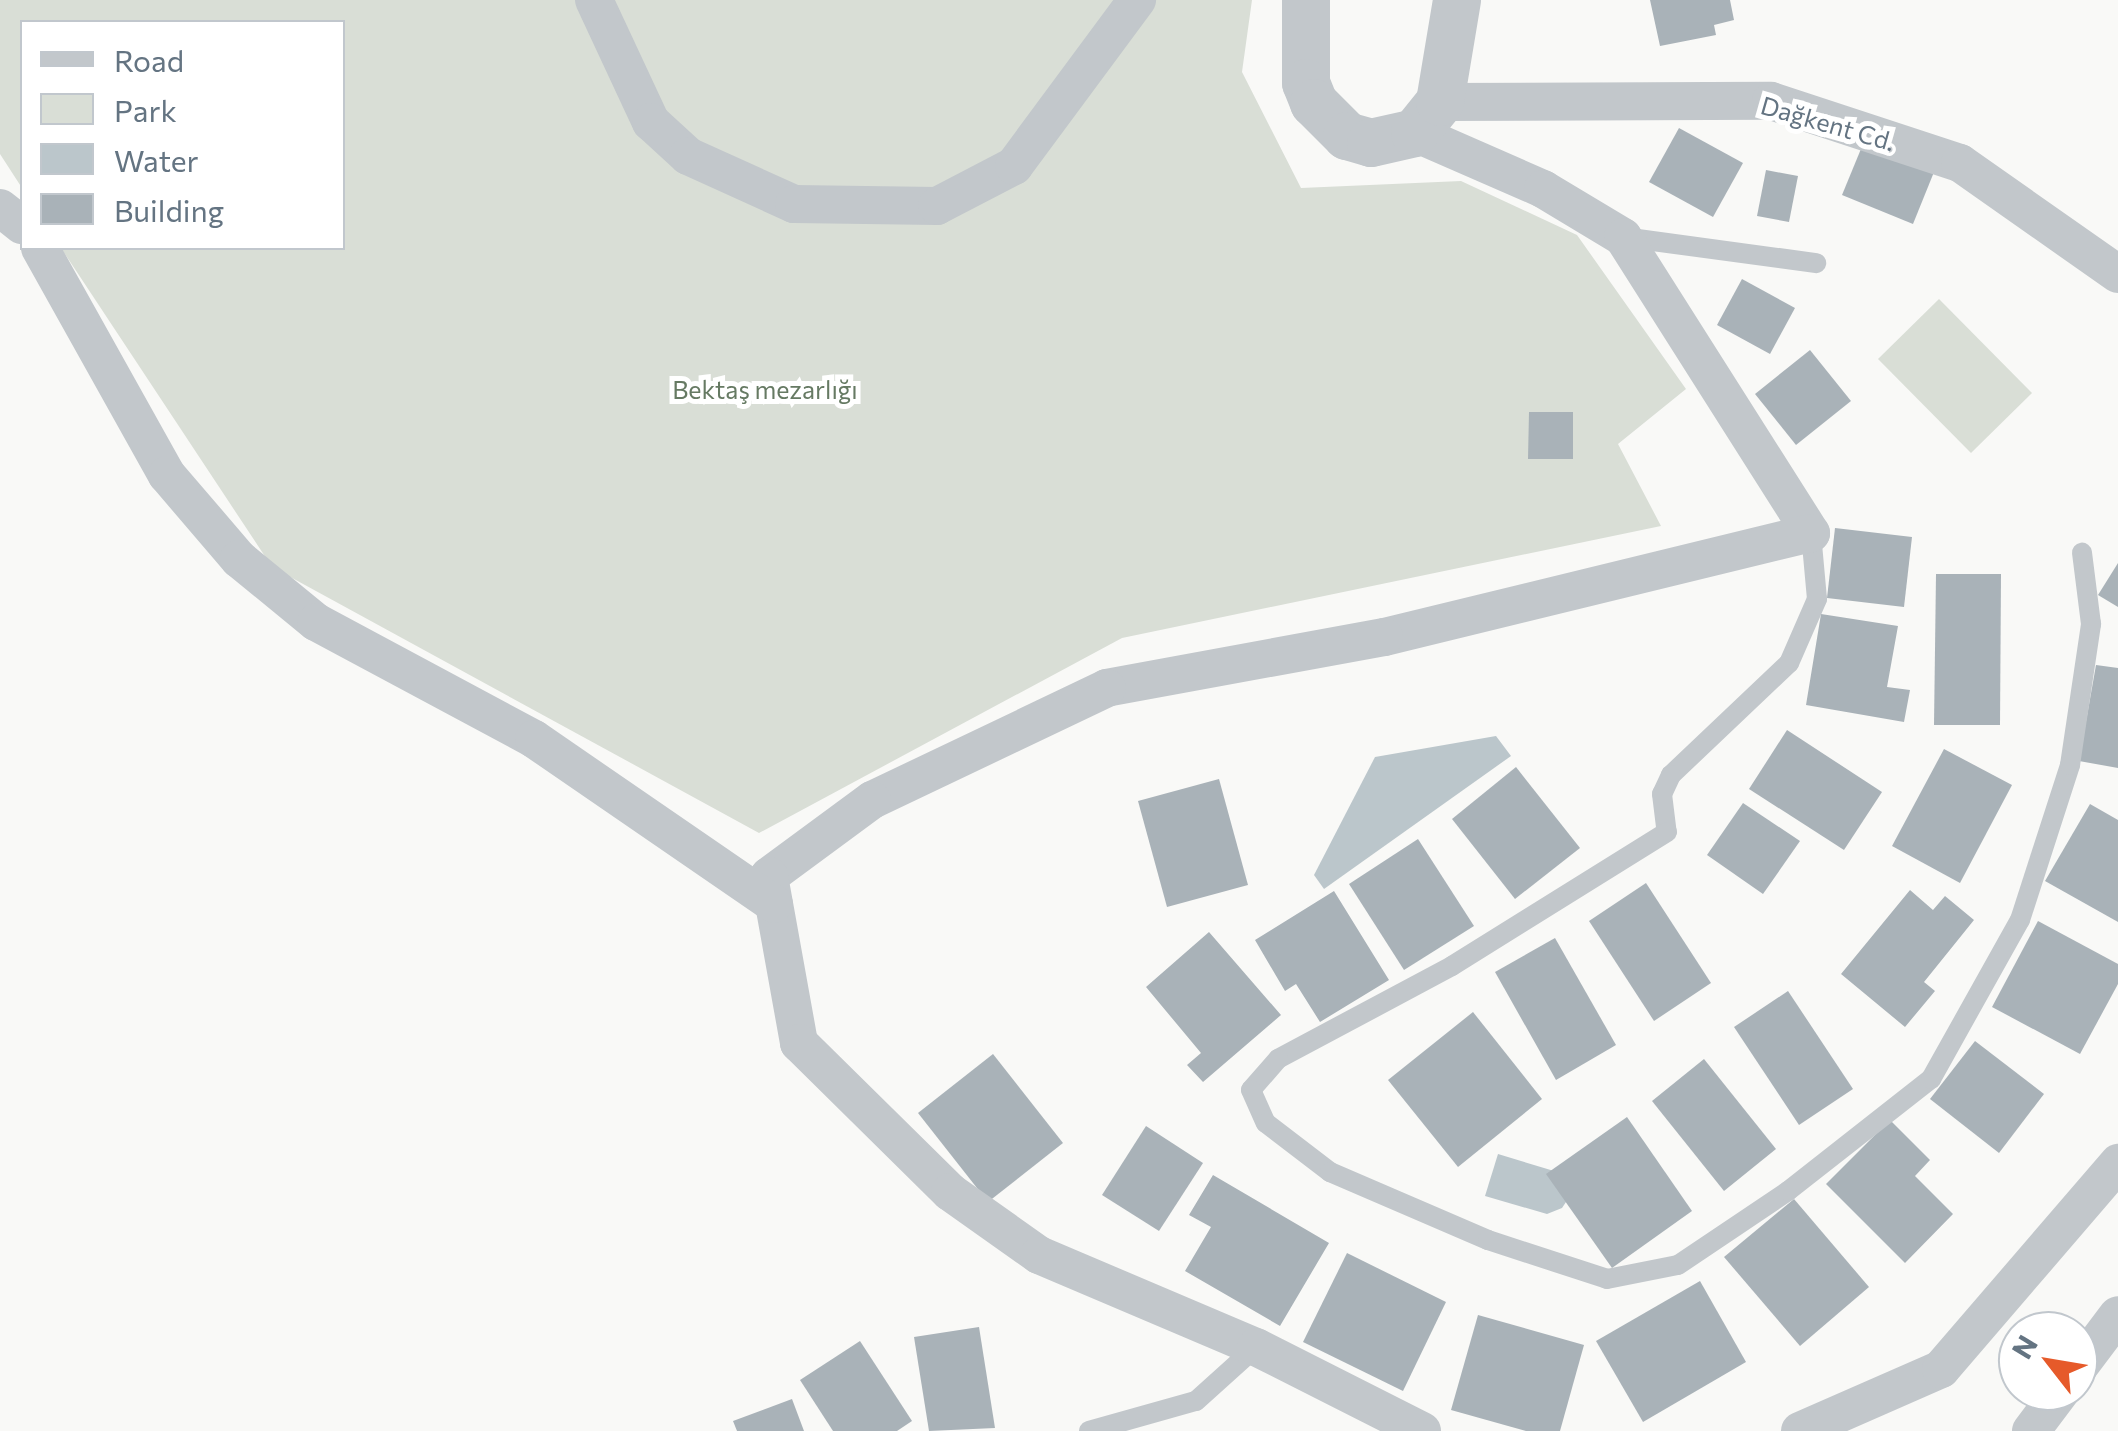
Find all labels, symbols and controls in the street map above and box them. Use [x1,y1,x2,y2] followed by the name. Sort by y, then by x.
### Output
[20,20,345,250] legend
[114,41,184,78] text: Road
[1758,90,1898,156] street label: Dağkent Cd.
[114,91,177,128] text: Park
[114,141,199,178] text: Water
[114,191,224,228] text: Building
[672,374,858,404] park label: Bektaş mezarlığı
[1998,1311,2098,1411] north arrow
[2004,1329,2044,1364] text: N

